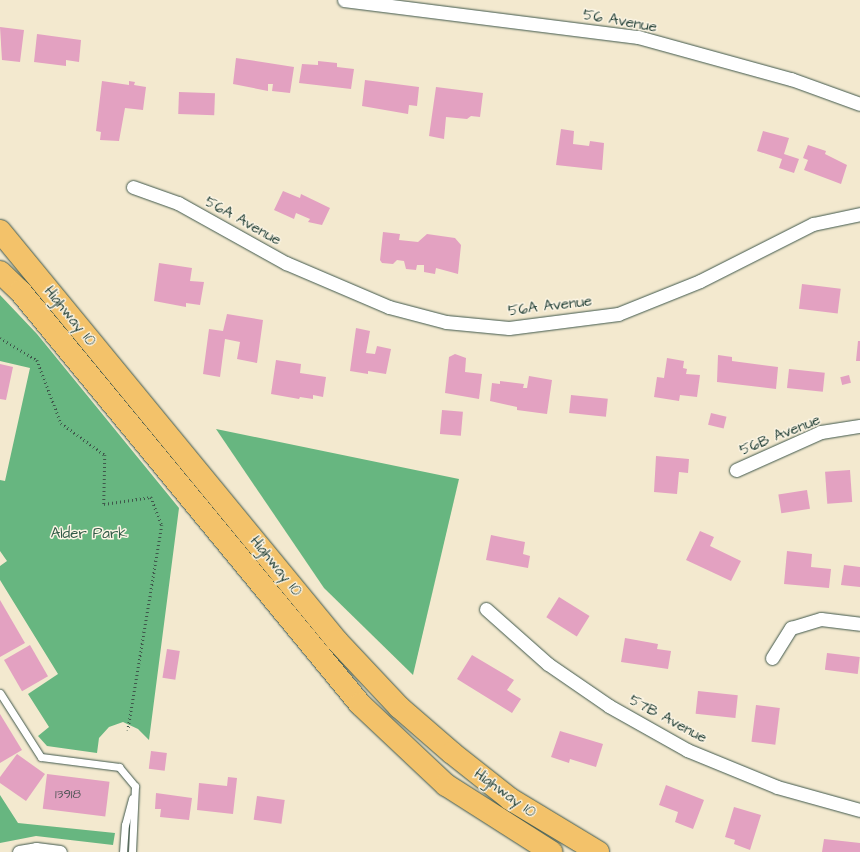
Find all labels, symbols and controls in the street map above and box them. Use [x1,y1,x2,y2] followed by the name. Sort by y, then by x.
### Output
[582,6,658,36] street label: 56 Avenue
[202,193,284,249] street label: 56A Avenue
[40,282,100,350] street label: Highway 10
[507,292,593,320] street label: 56A Avenue
[737,411,823,459] street label: 56B Avenue
[51,525,127,543] park label: Alder Park
[246,532,306,600] street label: Highway 10
[626,691,710,747] street label: 57B Avenue
[471,765,539,821] street label: Highway 10
[55,786,81,802] house number: 13918

